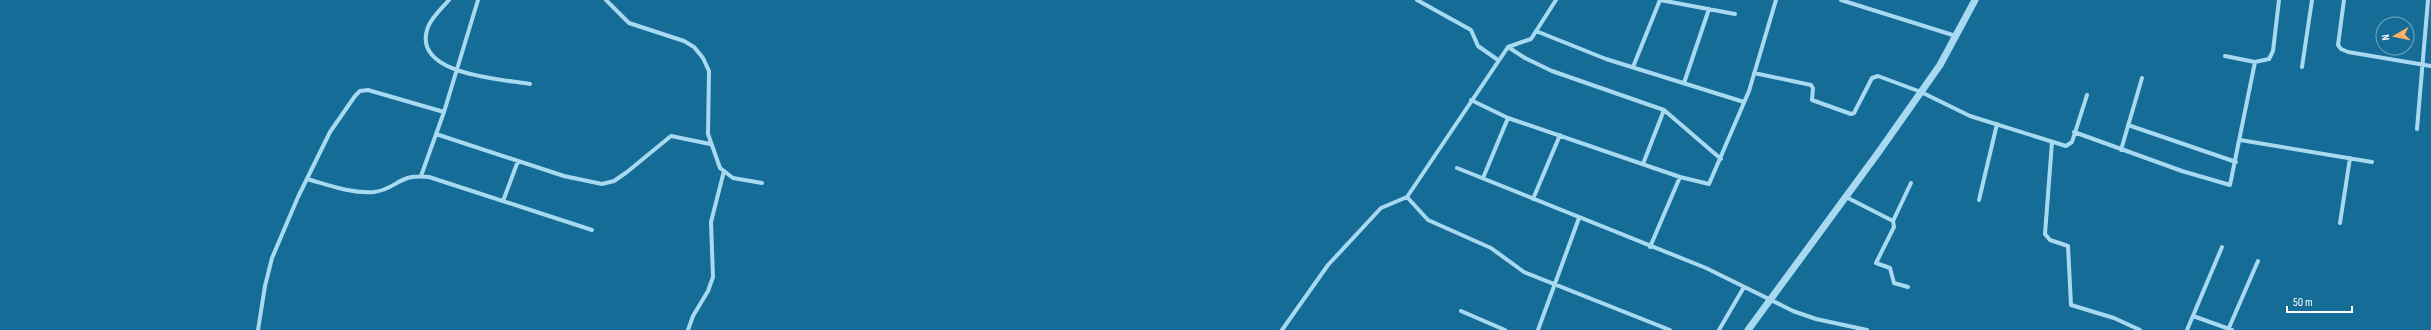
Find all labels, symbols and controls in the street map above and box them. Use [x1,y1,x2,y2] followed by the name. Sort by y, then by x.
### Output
[2375,16,2415,56] north arrow
[2379,33,2392,41] text: N
[2287,288,2352,314] scale bar
[2293,295,2313,310] text: 50 m

